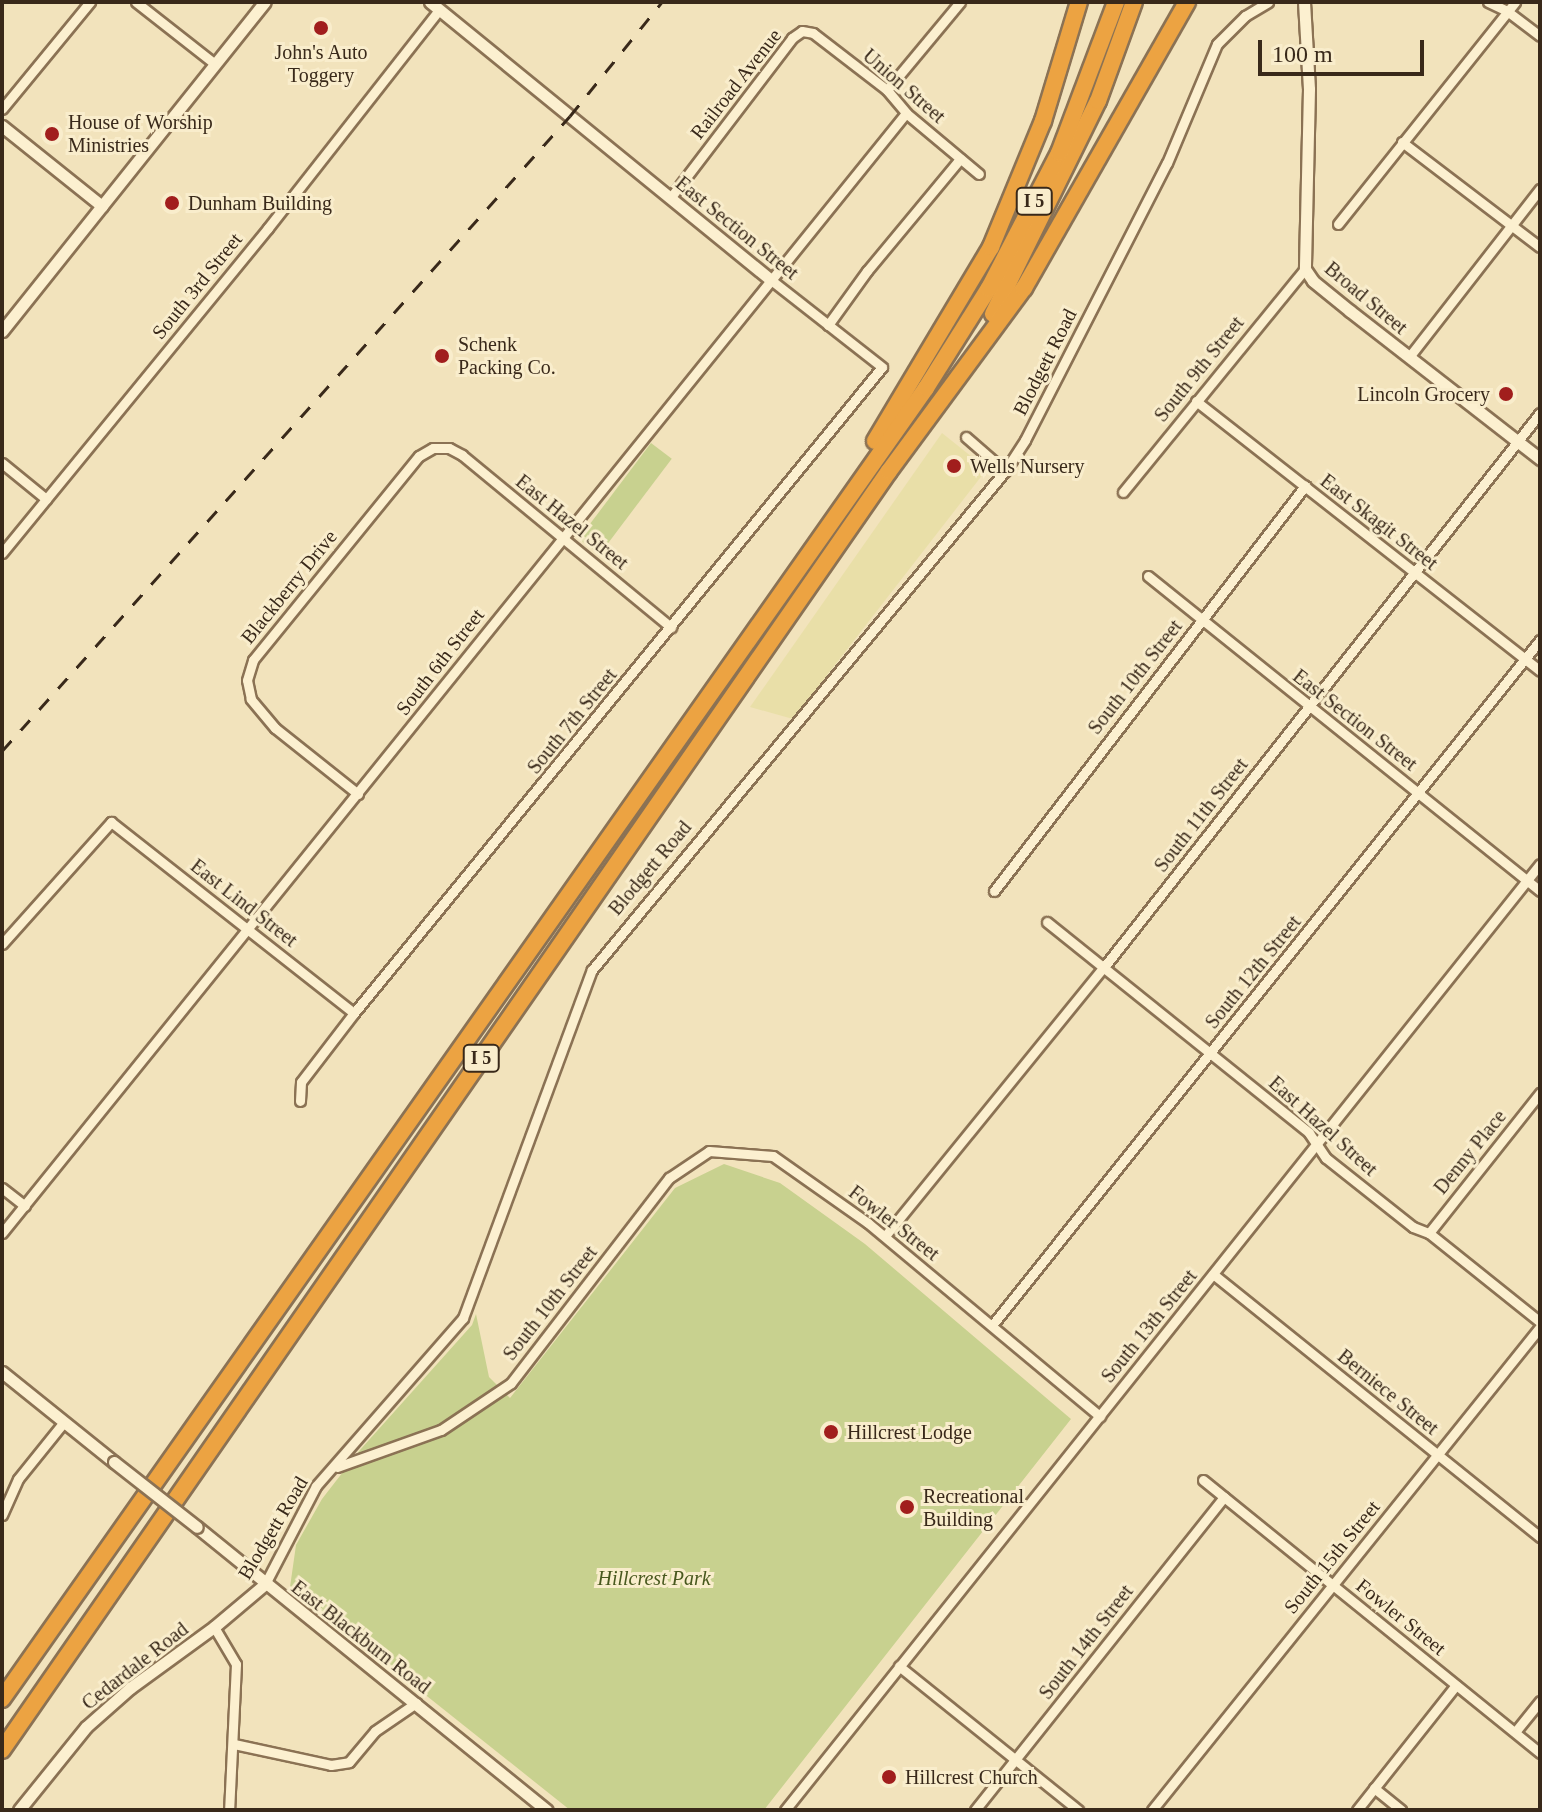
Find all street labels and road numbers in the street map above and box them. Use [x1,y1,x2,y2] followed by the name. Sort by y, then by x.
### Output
[685,24,787,144] street label: Railroad Avenue
[858,44,950,128] street label: Union Street
[671,171,803,285] street label: East Section Street
[1014,187,1054,215] road number: I 5
[147,228,247,344] street label: South 3rd Street
[1320,256,1412,340] street label: Broad Street
[1008,305,1082,419] street label: Blodgett Road
[1149,311,1249,427] street label: South 9th Street
[511,469,633,575] street label: East Hazel Street
[1316,469,1442,575] street label: East Skagit Street
[236,525,342,649] street label: Blackberry Drive
[391,604,489,720] street label: South 6th Street
[1083,615,1187,739] street label: South 10th Street
[522,663,622,779] street label: South 7th Street
[1288,664,1422,776] street label: East Section Street
[1149,753,1253,877] street label: South 11th Street
[603,816,697,920] street label: Blodgett Road
[186,854,302,952] street label: East Lind Street
[1200,910,1306,1034] street label: South 12th Street
[461,1044,501,1072] road number: I 5
[1264,1071,1382,1181] street label: East Hazel Street
[1429,1105,1511,1199] street label: Denny Place
[844,1180,944,1266] street label: Fowler Street
[498,1241,602,1365] street label: South 10th Street
[1096,1264,1202,1388] street label: South 13th Street
[1333,1344,1443,1440] street label: Berniece Street
[233,1472,313,1584] street label: Blodgett Road
[1279,1495,1385,1619] street label: South 15th Street
[1351,1574,1451,1660] street label: Fowler Street
[287,1575,435,1699] street label: East Blackburn Road
[1034,1580,1138,1704] street label: South 14th Street
[77,1617,193,1715] street label: Cedardale Road

